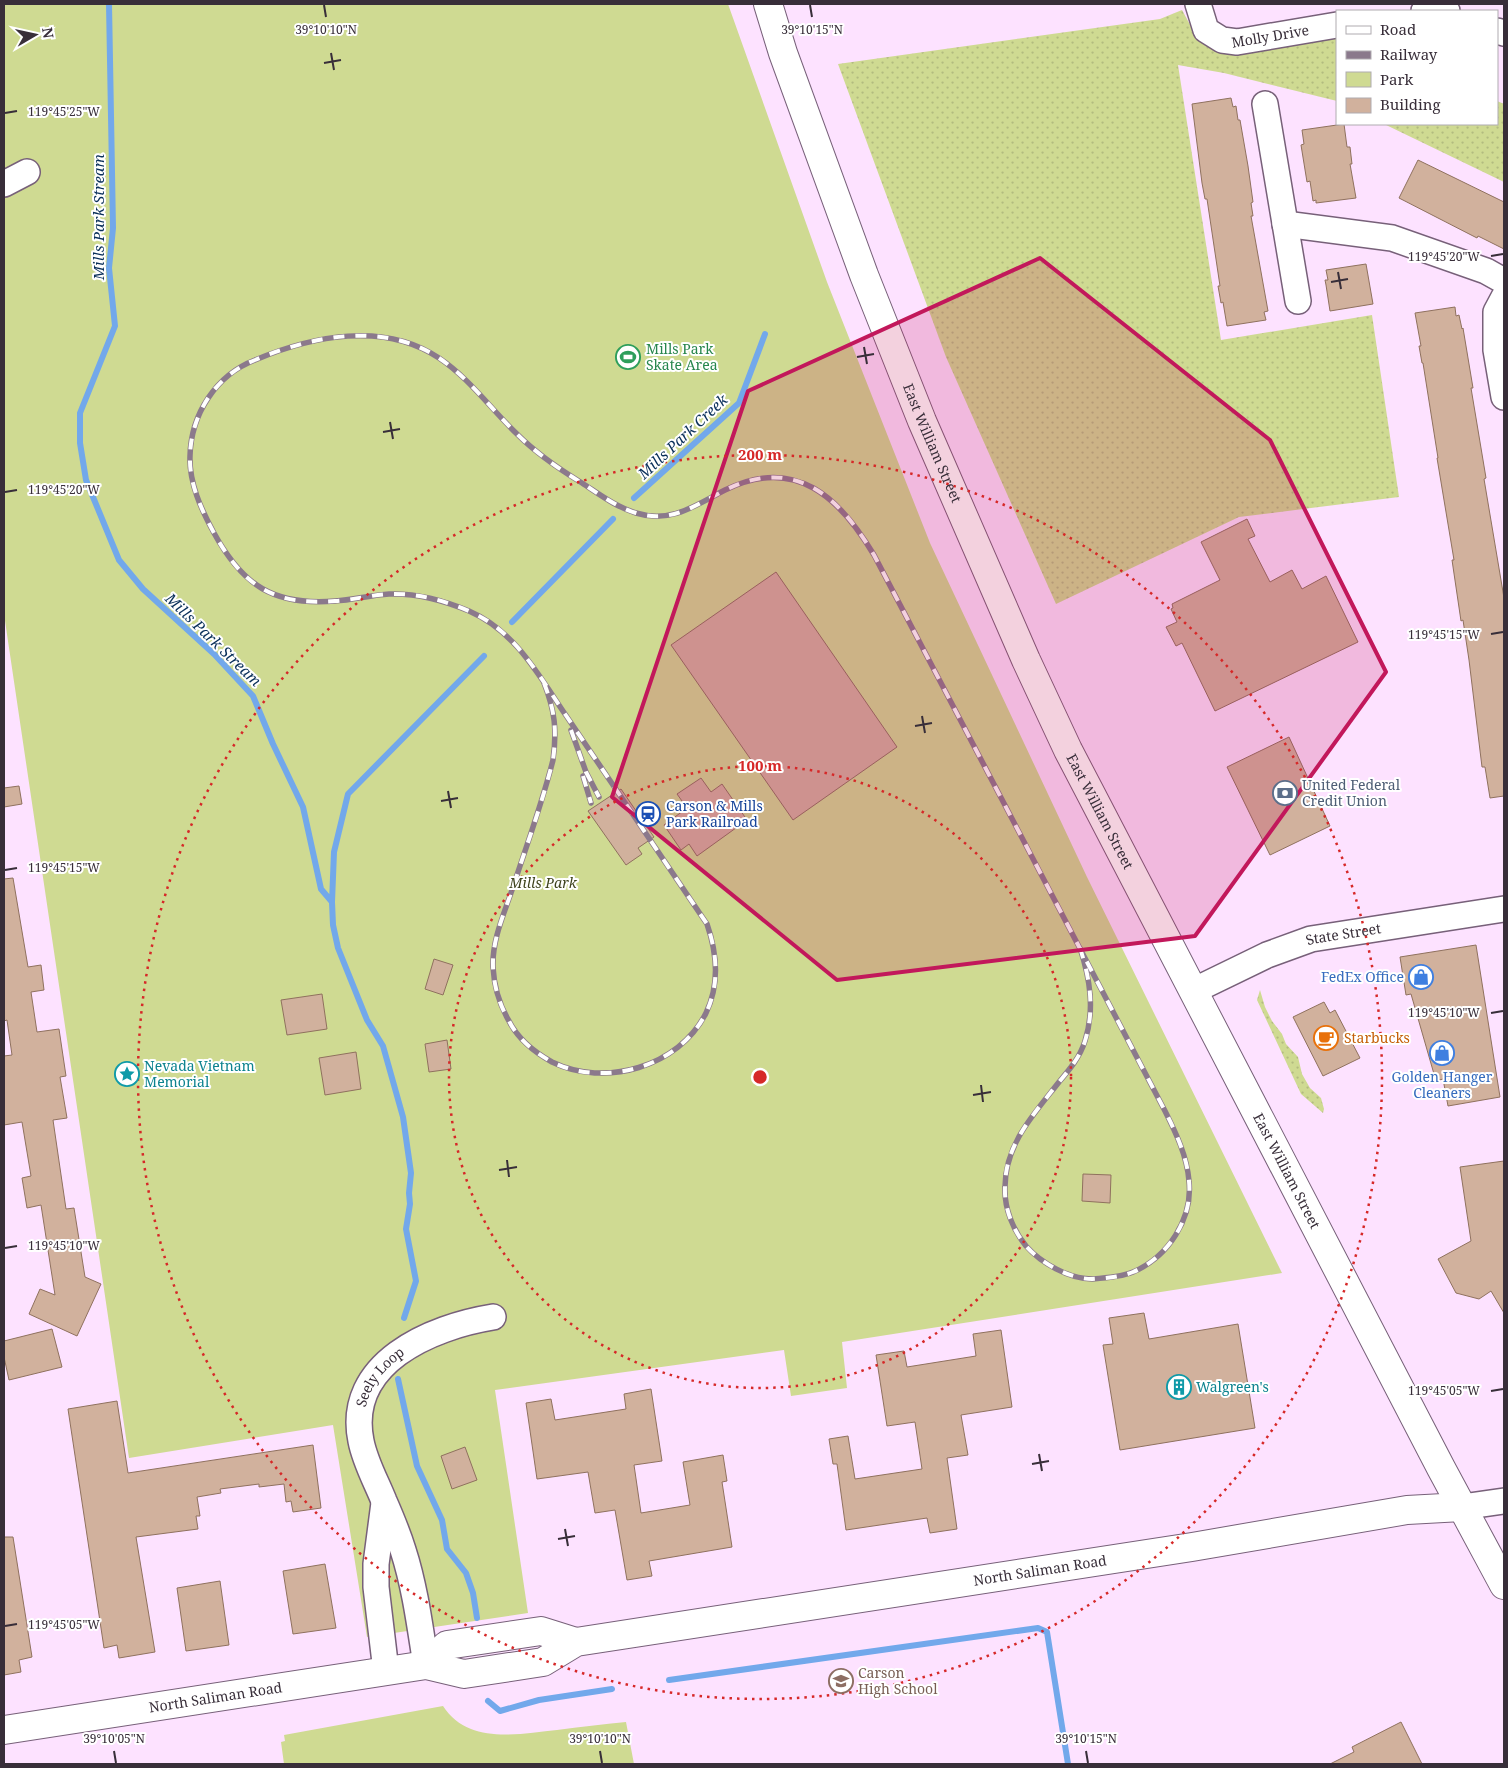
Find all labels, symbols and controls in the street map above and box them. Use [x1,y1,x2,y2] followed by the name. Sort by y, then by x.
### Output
[10,10,60,60] north arrow
[1336,10,1498,125] legend
[1380,19,1416,39] text: Road
[1230,20,1310,52] street label: Molly Drive
[295,21,357,38] text: 39°10'10"N
[781,21,843,38] text: 39°10'15"N
[38,26,59,40] text: N
[1380,44,1438,64] text: Railway
[1380,69,1414,89] text: Park
[1380,94,1441,114] text: Building
[28,103,100,120] text: 119°45'25"W
[88,153,108,281] water label: Mills Park Stream
[1408,248,1480,265] text: 119°45'20"W
[646,339,718,374] place label: Mills Park Skate Area
[615,344,641,370] sports icon: Mills Park Skate Area
[899,381,966,506] street label: East William Street
[633,389,732,484] water label: Mills Park Creek
[738,444,782,464] text: 200 m
[28,481,100,498] text: 119°45'20"W
[161,588,266,691] water label: Mills Park Stream
[1408,626,1480,643] text: 119°45'15"W
[1063,750,1138,872] street label: East William Street
[738,755,782,775] text: 100 m
[1302,775,1401,810] place label: United Federal Credit Union
[1272,780,1298,806] bank icon: United Federal Credit Union
[666,796,763,831] place label: Carson & Mills Park Railroad
[635,801,661,827] station icon: Carson & Mills Park Railroad
[28,859,100,876] text: 119°45'15"W
[508,873,578,892] park label: Mills Park
[1303,918,1382,949] street label: State Street
[1408,964,1434,990] shop icon: FedEx Office
[1321,967,1404,986] place label: FedEx Office
[1408,1004,1480,1021] text: 119°45'10"W
[1313,1025,1339,1051] cafe icon: Starbucks
[1344,1028,1410,1047] place label: Starbucks
[1429,1040,1455,1066] shop icon: Golden Hanger Cleaners
[144,1056,255,1091] place label: Nevada Vietnam Memorial
[114,1061,140,1087] place icon: Nevada Vietnam Memorial
[1392,1067,1493,1102] place label: Golden Hanger Cleaners
[751,1068,769,1086] centre of rings
[1249,1110,1325,1232] street label: East William Street
[28,1237,100,1254] text: 119°45'10"W
[351,1342,408,1409] street label: Seely Loop
[1166,1374,1192,1400] building icon: Walgreen's
[1196,1377,1269,1396] place label: Walgreen's
[1408,1382,1480,1399] text: 119°45'05"W
[972,1550,1108,1590] street label: North Saliman Road
[28,1616,100,1633] text: 119°45'05"W
[858,1663,938,1698] place label: Carson High School
[828,1668,854,1694] school or university icon: Carson High School
[147,1677,284,1717] street label: North Saliman Road
[83,1730,145,1747] text: 39°10'05"N
[569,1730,631,1747] text: 39°10'10"N
[1055,1730,1117,1747] text: 39°10'15"N

